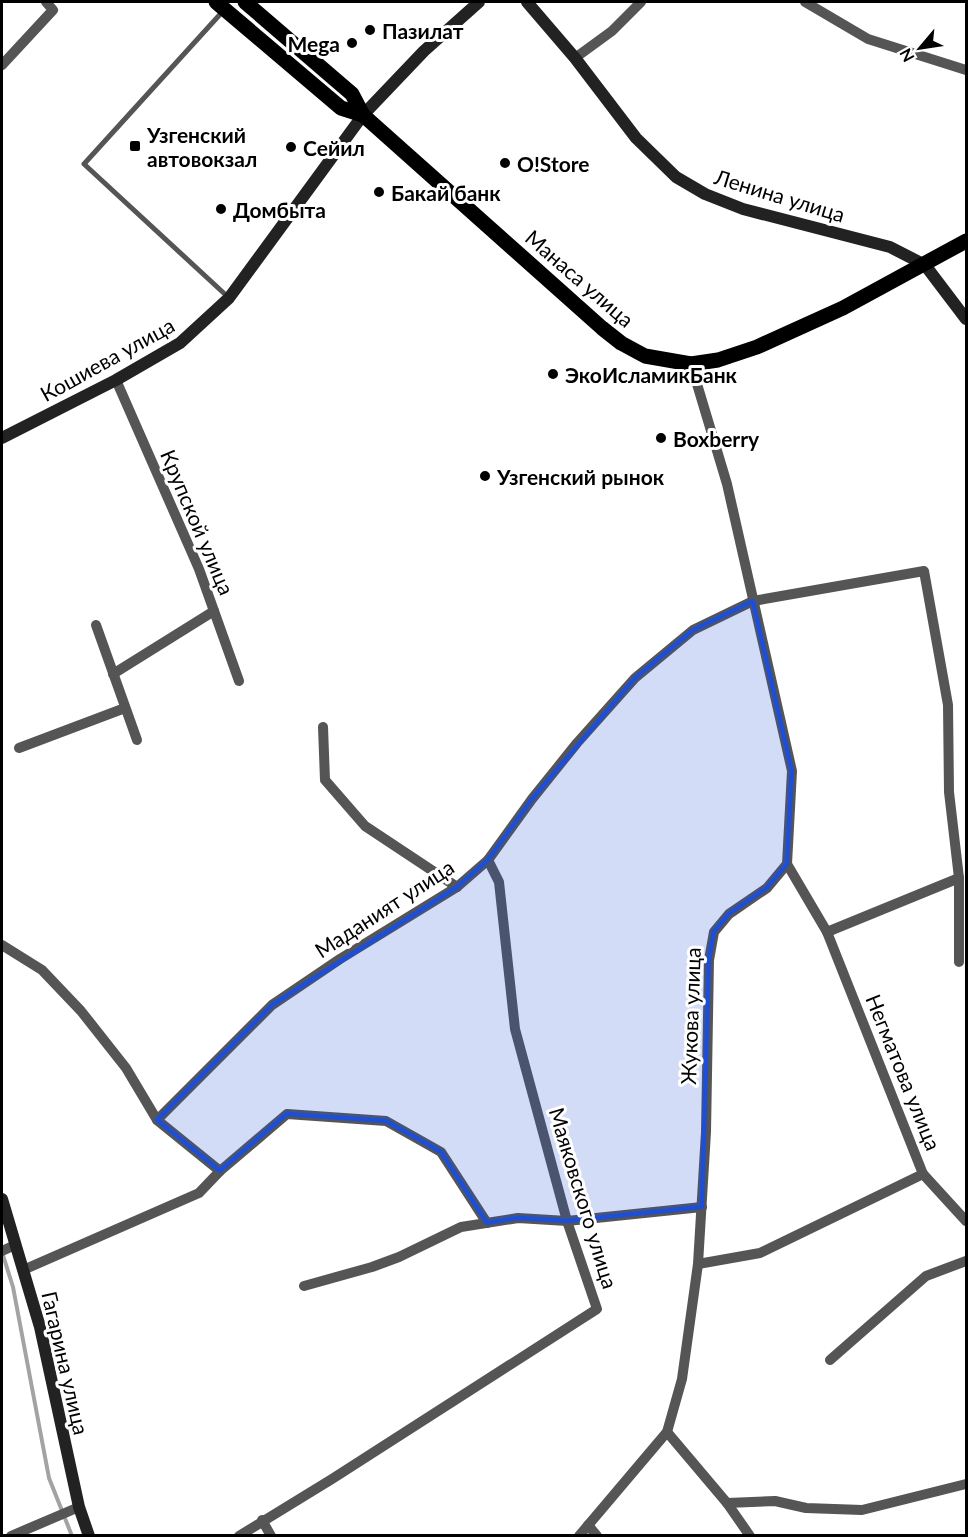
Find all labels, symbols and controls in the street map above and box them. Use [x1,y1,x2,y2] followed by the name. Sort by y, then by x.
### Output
[382,18,464,43] place label: Пазилат
[890,18,950,78] north arrow
[363,23,377,37] marker: Пазилат
[288,31,340,56] place label: Mega
[345,36,359,50] marker: Mega
[895,46,918,66] text: N
[146,122,257,171] place label: Узгенский автовокзал
[303,135,365,160] place label: Сейил
[128,139,142,153] marker: Узгенский автовокзал
[284,140,298,154] marker: Сейил
[517,151,589,176] place label: O!Store
[498,156,512,170] marker: O!Store
[711,163,848,227] street label: Ленина улица
[391,180,501,205] place label: Бакай банк
[372,185,386,199] marker: Бакай банк
[233,197,326,222] place label: Домбыта
[214,202,228,216] marker: Домбыта
[521,224,639,332] street label: Манаса улица
[36,312,178,406] street label: Кошиева улица
[565,362,738,387] place label: ЭкоИсламикБанк
[546,367,560,381] marker: ЭкоИсламикБанк
[673,426,760,451] place label: Boxberry
[654,431,668,445] marker: Boxberry
[156,446,240,598] street label: Крупской улица
[496,464,665,489] place label: Узгенский рынок
[478,469,492,483] marker: Узгенский рынок
[310,854,458,962] street label: Маданият улица
[675,947,705,1085] street label: Жукова улица
[861,990,947,1154] street label: Негматова улица
[545,1104,623,1292] street label: Маяковского улица
[37,1289,95,1437] street label: Гагарина улица

